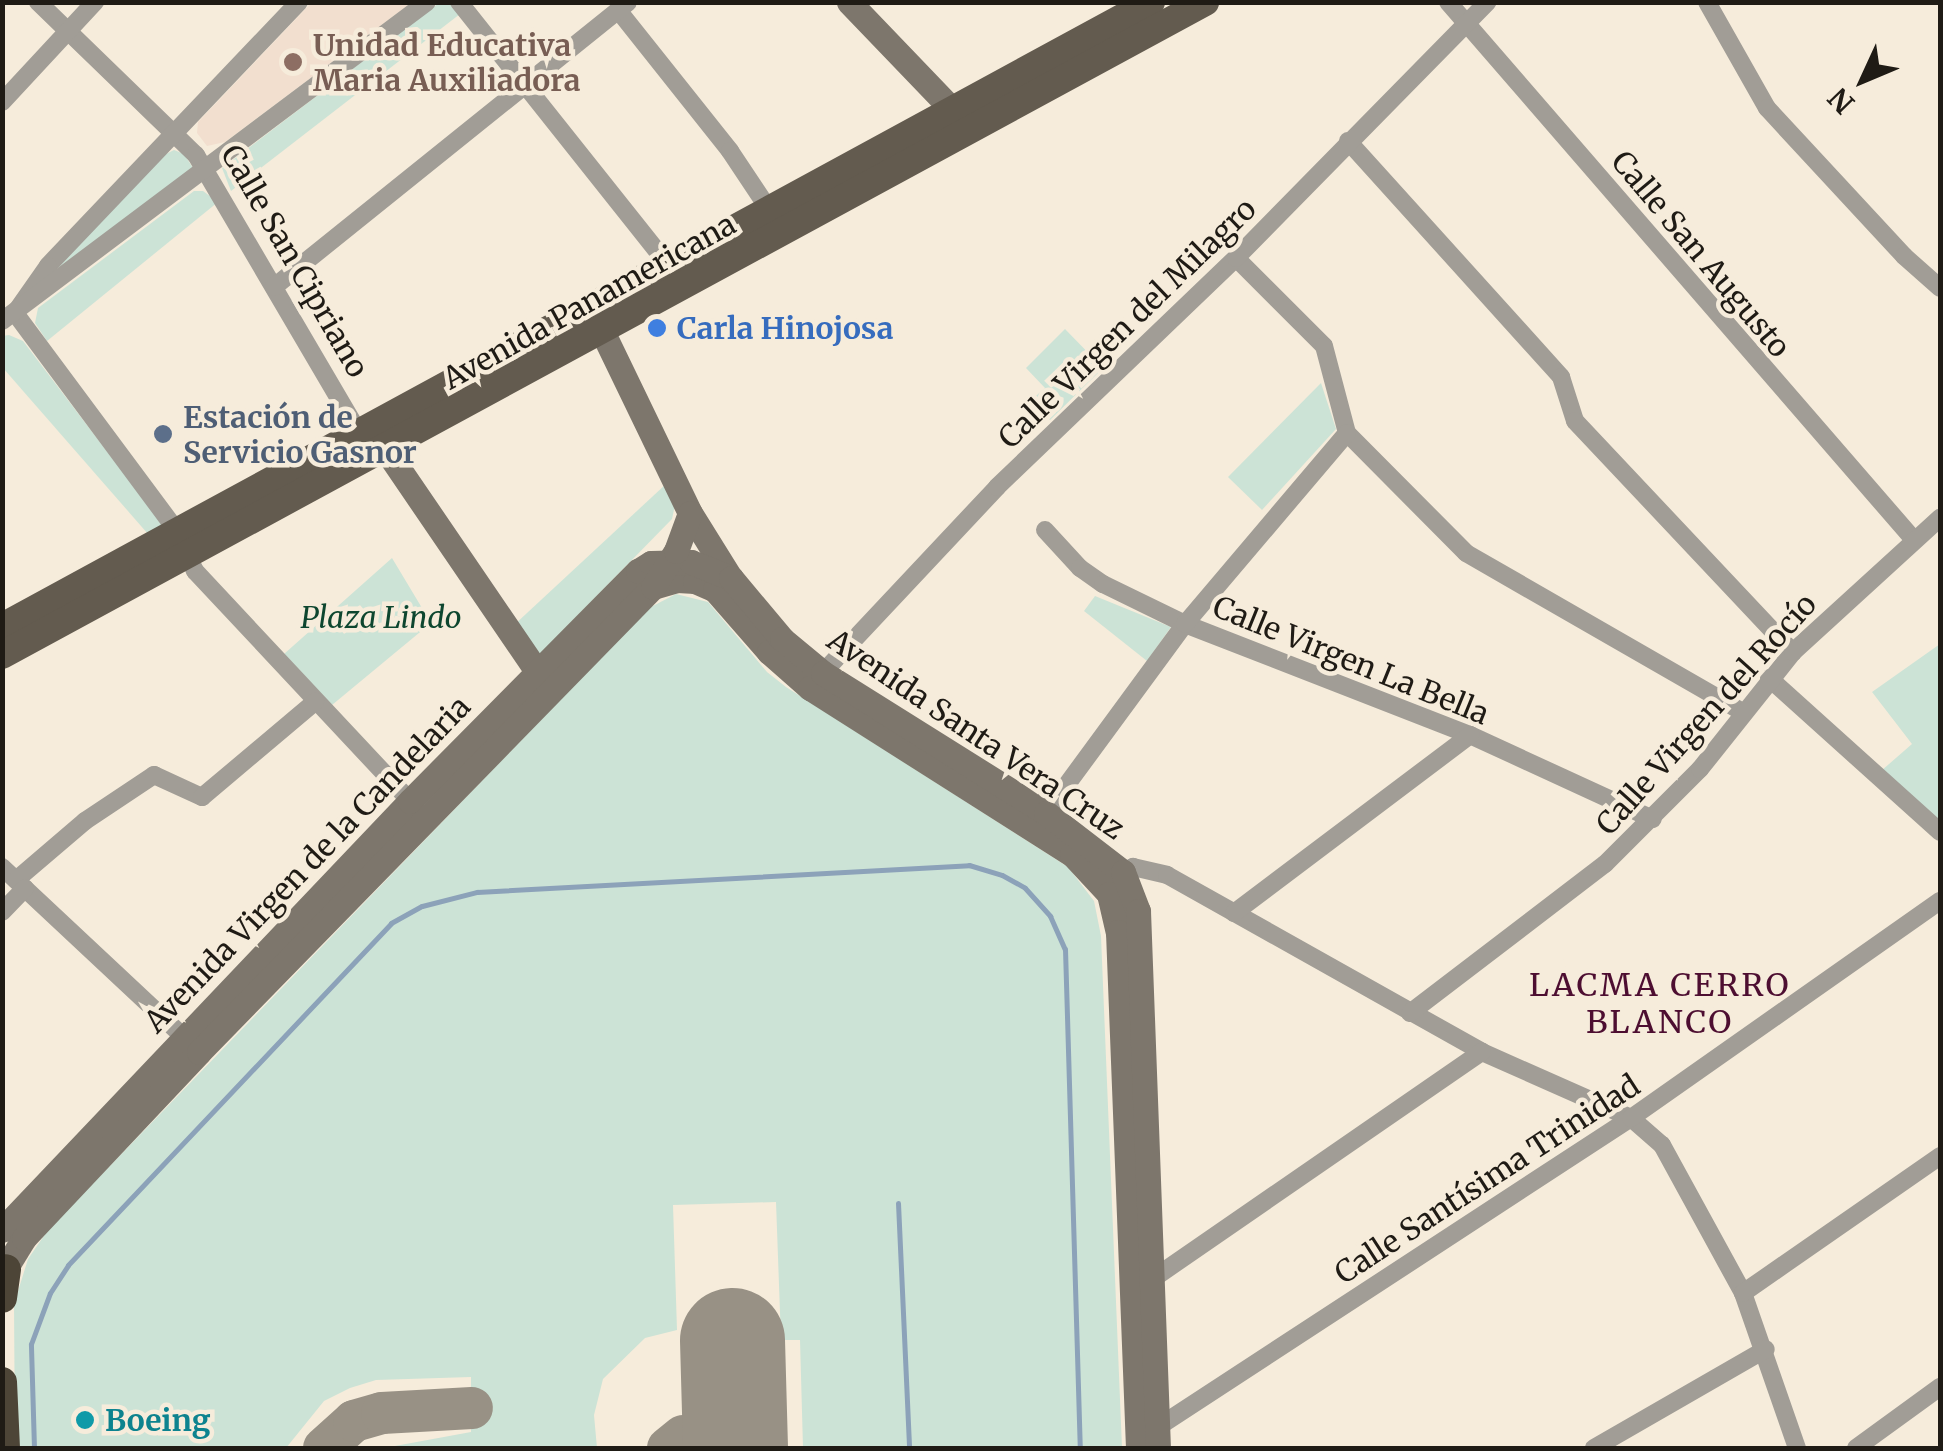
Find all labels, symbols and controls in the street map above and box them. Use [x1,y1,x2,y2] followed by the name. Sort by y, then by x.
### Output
[313,27,581,98] place label: Unidad Educativa Maria Auxiliadora
[1813,30,1913,130] north arrow
[282,51,304,73] marker: Unidad Educativa Maria Auxiliadora
[1821,80,1862,121] text: N
[214,138,376,384] street label: Calle San Cipriano
[1604,144,1798,364] street label: Calle San Augusto
[991,191,1263,455] street label: Calle Virgen del Milagro
[436,205,742,397] street label: Avenida Panamericana
[677,310,893,346] place label: Carla Hinojosa
[646,317,668,339] marker: Carla Hinojosa
[183,399,417,470] place label: Estación de Servicio Gasnor
[152,423,174,445] marker: Estación de Servicio Gasnor
[1588,586,1824,842] street label: Calle Virgen del Rocío
[1208,588,1494,732] street label: Calle Virgen La Bella
[301,599,461,635] park label: Plaza Lindo
[821,621,1131,847] street label: Avenida Santa Vera Cruz
[137,688,477,1040] street label: Avenida Virgen de la Candelaria
[1529,967,1791,1042] district label: LACMA CERRO BLANCO
[1328,1067,1646,1291] street label: Calle Santísima Trinidad
[105,1402,210,1438] place label: Boeing
[74,1409,96,1431] marker: Boeing

